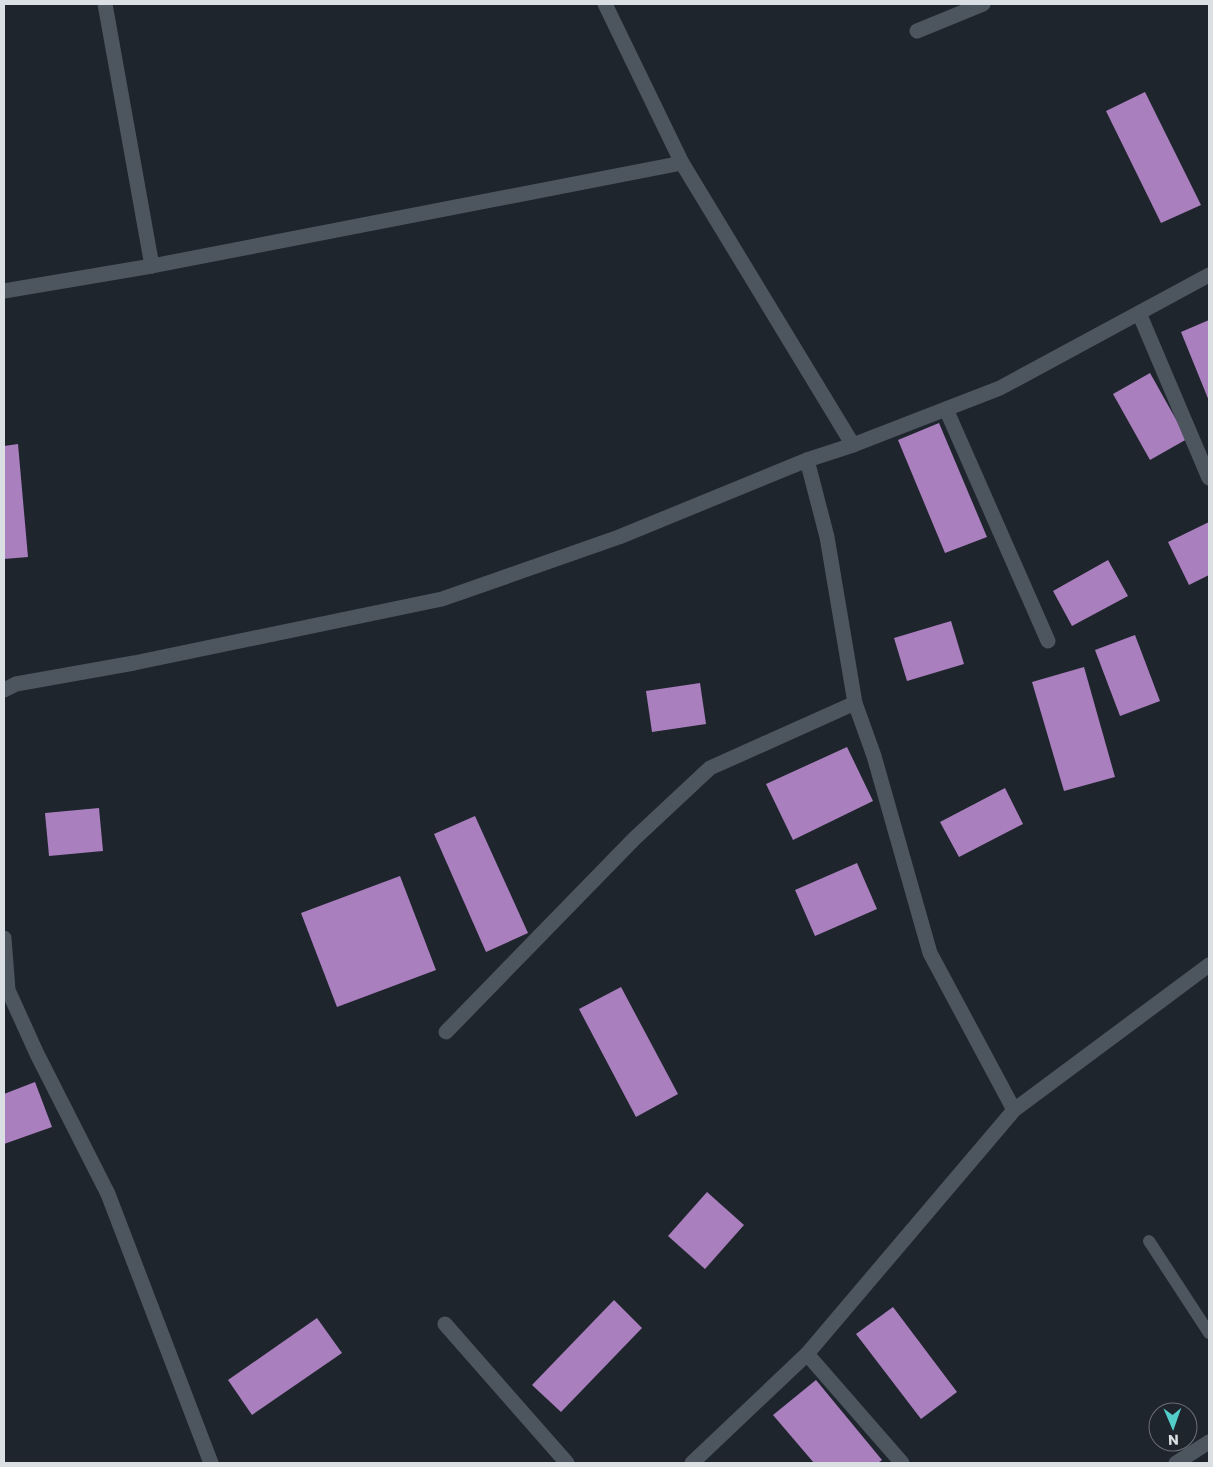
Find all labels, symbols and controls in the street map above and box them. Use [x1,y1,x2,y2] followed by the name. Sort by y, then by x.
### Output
[1148,1402,1198,1452] north arrow
[1168,1430,1179,1450] text: N

